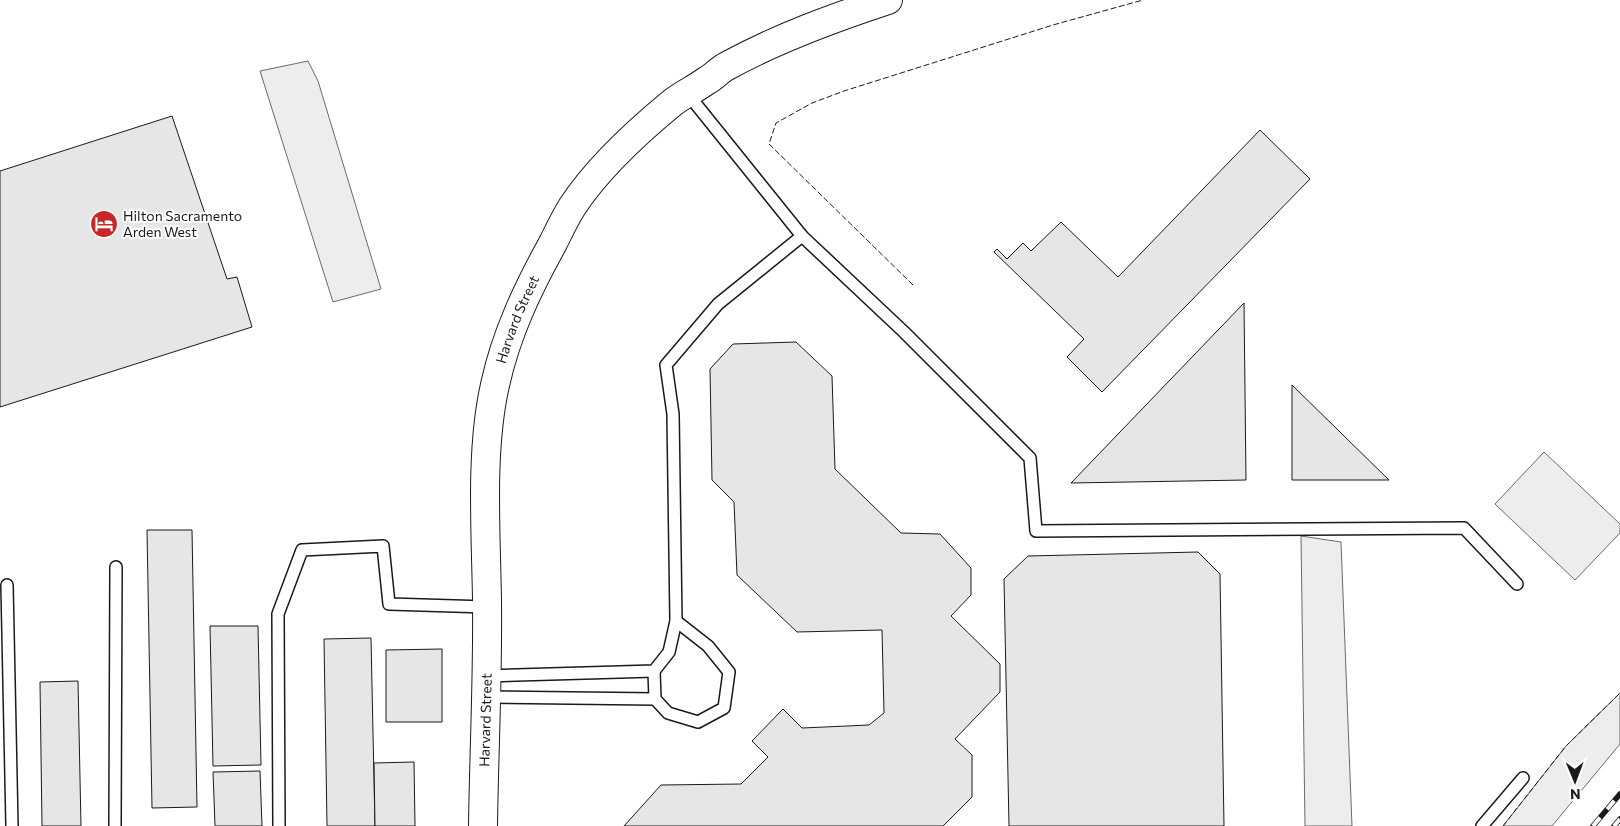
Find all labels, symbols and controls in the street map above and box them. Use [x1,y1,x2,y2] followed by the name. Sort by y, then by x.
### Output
[123,207,242,240] place label: Hilton Sacramento Arden West
[89,209,119,239] hotel icon: Hilton Sacramento Arden West
[492,272,542,365] street label: Harvard Street
[475,673,495,767] street label: Harvard Street
[1550,756,1600,806] north arrow
[1570,786,1581,803] text: N

